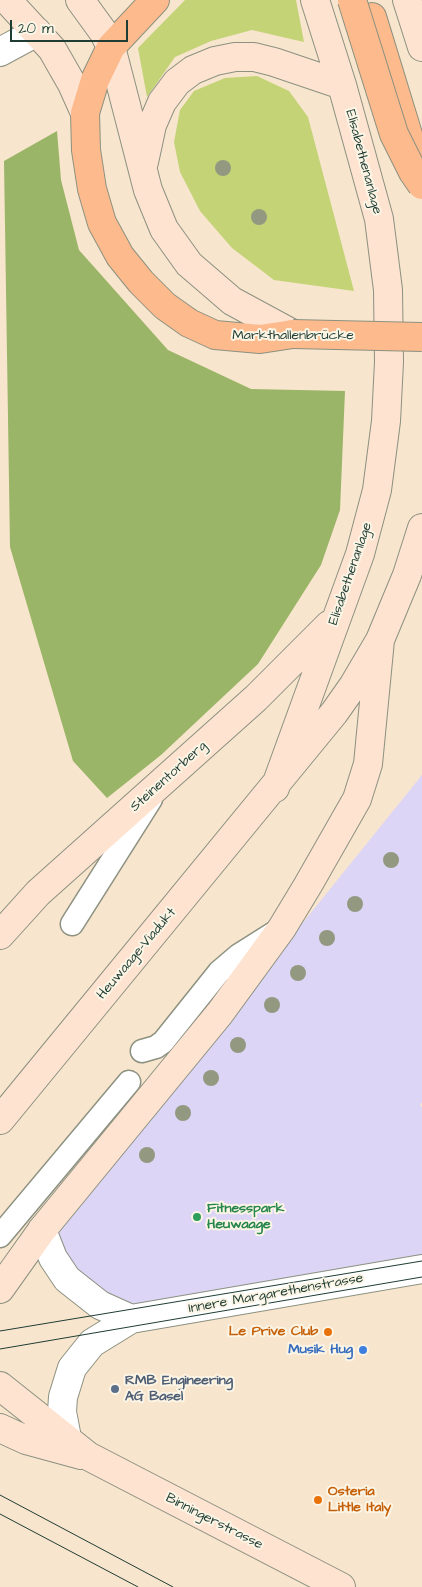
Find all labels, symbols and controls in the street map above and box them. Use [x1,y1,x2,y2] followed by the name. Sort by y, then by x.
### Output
[12,10,130,42] scale bar
[18,18,54,39] text: 20 m
[341,108,385,216] street label: Elisabethenanlage
[232,328,354,344] street label: Markthallenbrücke
[326,520,376,628] street label: Elisabethenanlage
[127,738,211,816] street label: Steinentorberg
[94,905,180,1003] street label: Heuwaage-Viadukt
[207,1201,284,1234] place label: Fitnesspark Heuwaage
[191,1211,203,1223] marker: Fitnesspark Heuwaage
[187,1270,365,1318] street label: Innere Margarethenstrasse
[229,1324,318,1340] place label: Le Prive Club
[322,1326,334,1338] marker: Le Prive Club
[288,1342,353,1358] place label: Musik Hug
[357,1344,369,1356] marker: Musik Hug
[125,1373,233,1405] place label: RMB Engineering AG Basel
[109,1383,121,1395] marker: RMB Engineering AG Basel
[328,1484,391,1516] place label: Osteria Little Italy
[163,1490,265,1554] street label: Binningerstrasse
[312,1494,324,1506] marker: Osteria Little Italy

